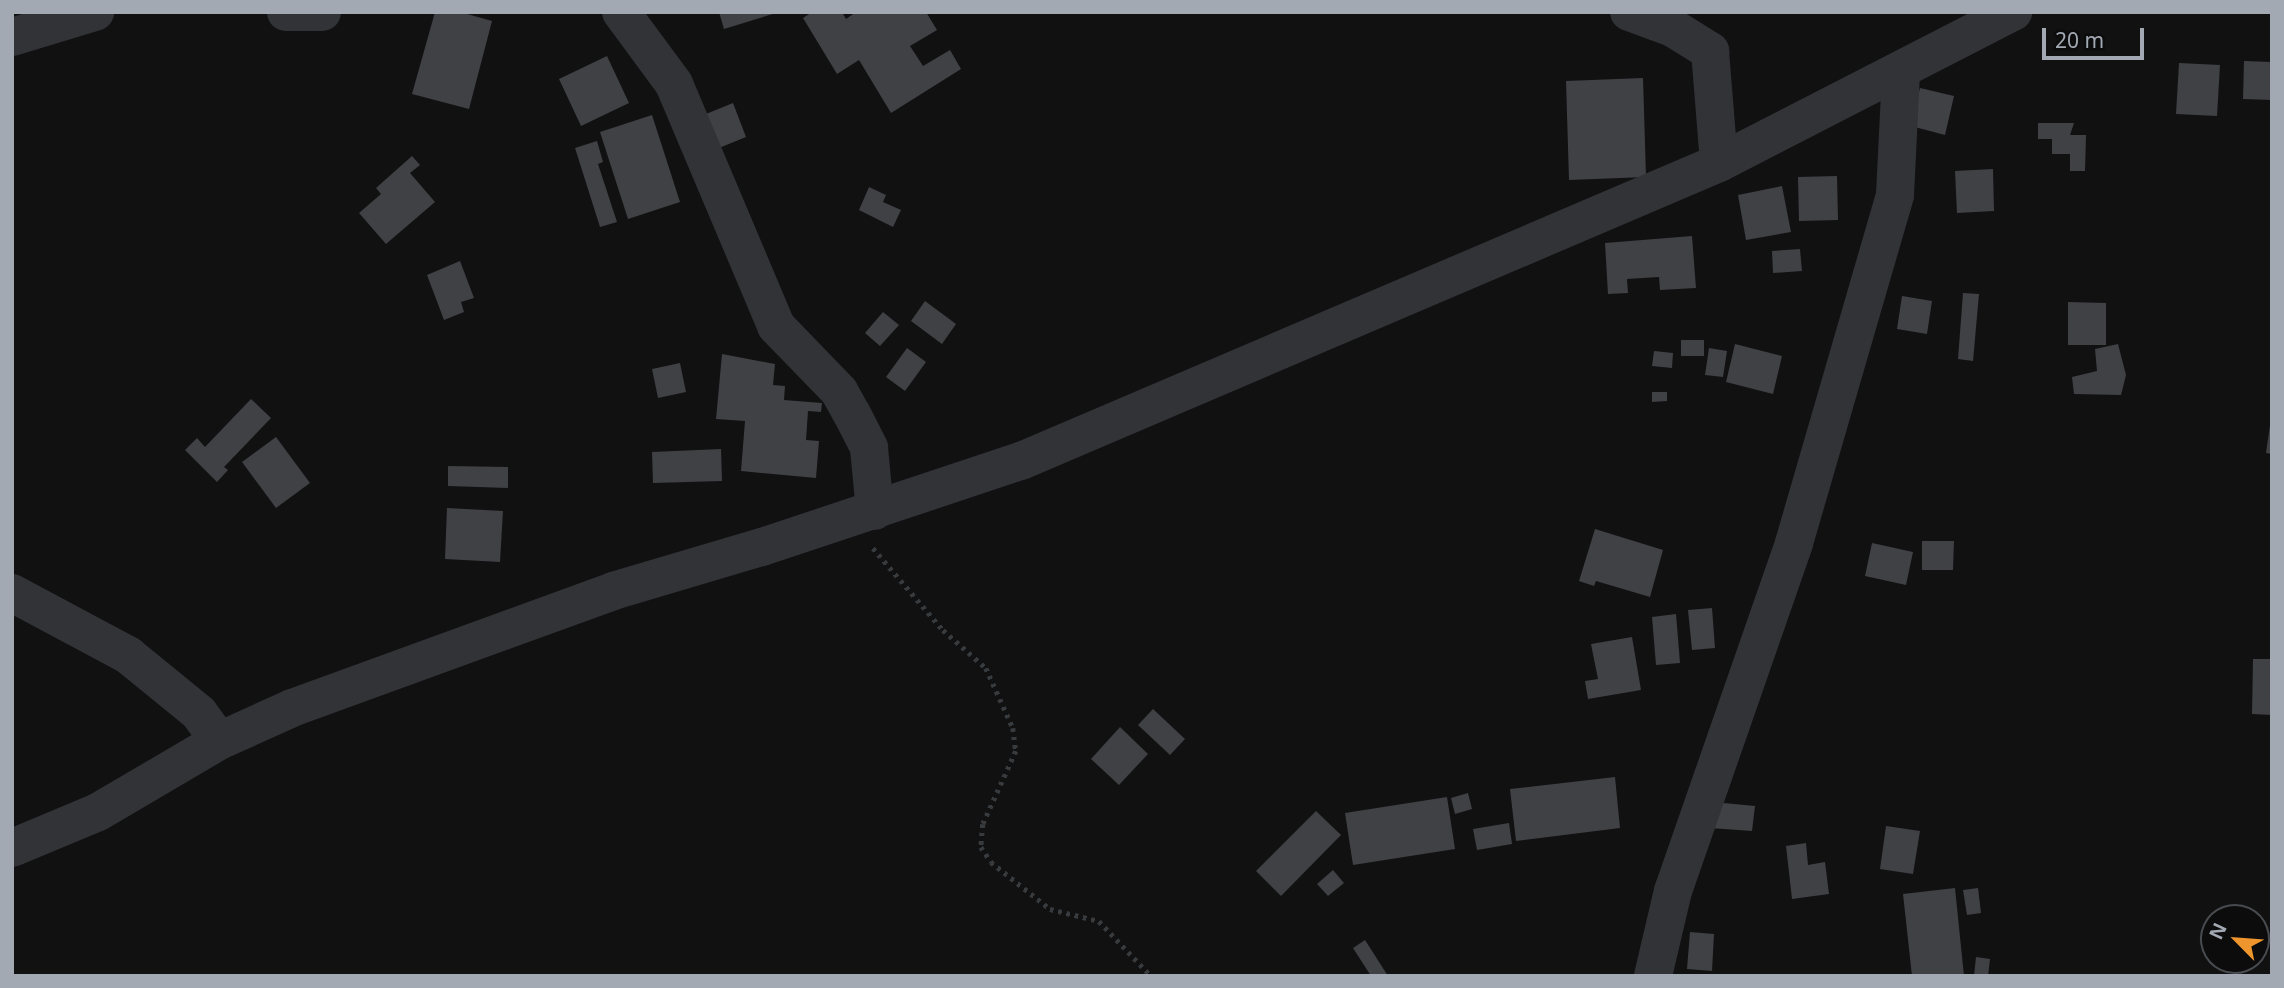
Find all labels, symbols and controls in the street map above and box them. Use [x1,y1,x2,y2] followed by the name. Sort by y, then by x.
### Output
[2046,14,2148,58] scale bar
[2055,26,2104,54] text: 20 m
[2200,904,2270,974] north arrow
[2203,918,2233,943] text: N

